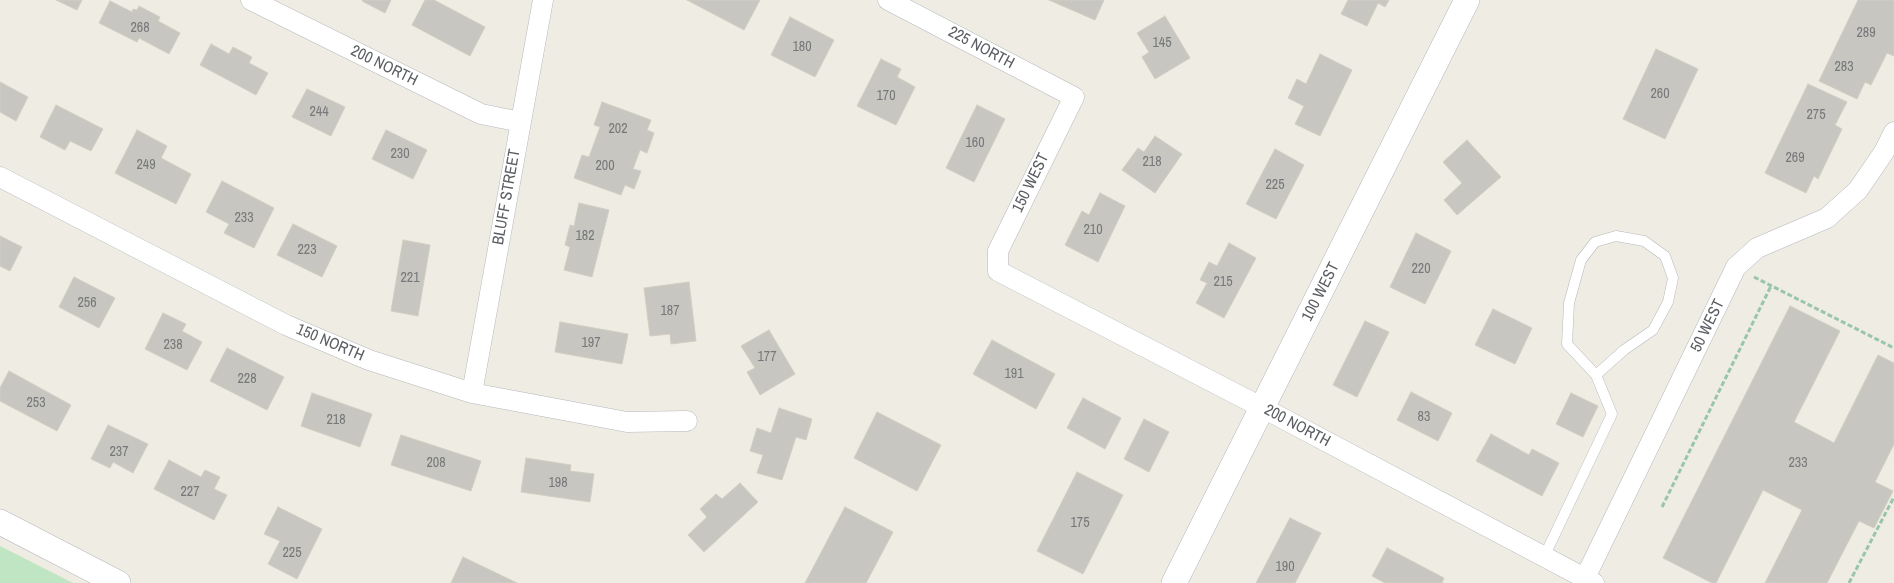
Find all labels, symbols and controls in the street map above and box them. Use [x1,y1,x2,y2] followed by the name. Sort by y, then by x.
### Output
[130,20,150,36] house number: 268
[945,23,1017,73] street label: 225 NORTH
[1856,25,1876,41] house number: 289
[1152,35,1172,51] house number: 145
[792,39,812,55] house number: 180
[347,42,421,90] street label: 200 NORTH
[1834,59,1854,75] house number: 283
[1650,86,1670,102] house number: 260
[876,88,896,104] house number: 170
[309,104,329,120] house number: 244
[1806,107,1826,123] house number: 275
[608,121,628,137] house number: 202
[965,135,985,151] house number: 160
[390,146,410,162] house number: 230
[489,148,525,246] street label: BLUFF STREET
[1008,150,1054,216] street label: 150 WEST
[1785,150,1805,166] house number: 269
[1142,154,1162,170] house number: 218
[136,157,156,173] house number: 249
[595,158,615,174] house number: 200
[1265,177,1285,193] house number: 225
[234,210,254,226] house number: 233
[1083,222,1103,238] house number: 210
[575,228,595,244] house number: 182
[297,242,317,258] house number: 223
[1298,259,1344,325] street label: 100 WEST
[1411,261,1431,277] house number: 220
[400,270,420,286] house number: 221
[1213,274,1233,290] house number: 215
[77,295,97,311] house number: 256
[1687,297,1729,355] street label: 50 WEST
[660,303,680,319] house number: 187
[293,320,367,366] street label: 150 NORTH
[581,335,601,351] house number: 197
[163,337,183,353] house number: 238
[757,349,777,365] house number: 177
[1004,366,1024,382] house number: 191
[237,371,257,387] house number: 228
[26,395,46,411] house number: 253
[1261,401,1333,451] street label: 200 NORTH
[1418,409,1430,425] house number: 83
[326,412,346,428] house number: 218
[109,444,129,460] house number: 237
[426,455,446,471] house number: 208
[1788,455,1808,471] house number: 233
[548,475,568,491] house number: 198
[180,484,200,500] house number: 227
[1070,515,1090,531] house number: 175
[282,545,302,561] house number: 225
[1275,559,1295,575] house number: 190

